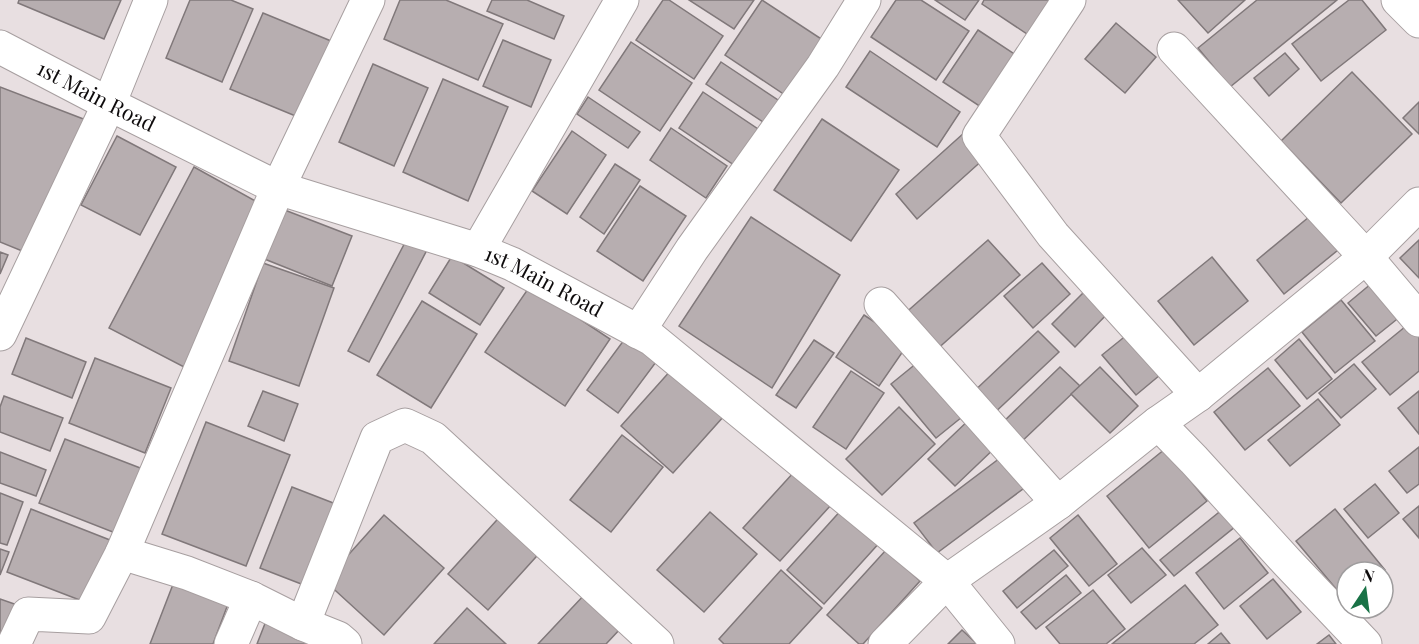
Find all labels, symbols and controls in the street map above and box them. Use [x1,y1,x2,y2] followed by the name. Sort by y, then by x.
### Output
[33,53,161,137] street label: 1st Main Road
[481,238,609,322] street label: 1st Main Road
[1335,560,1395,620] north arrow
[1360,563,1377,587] text: N

